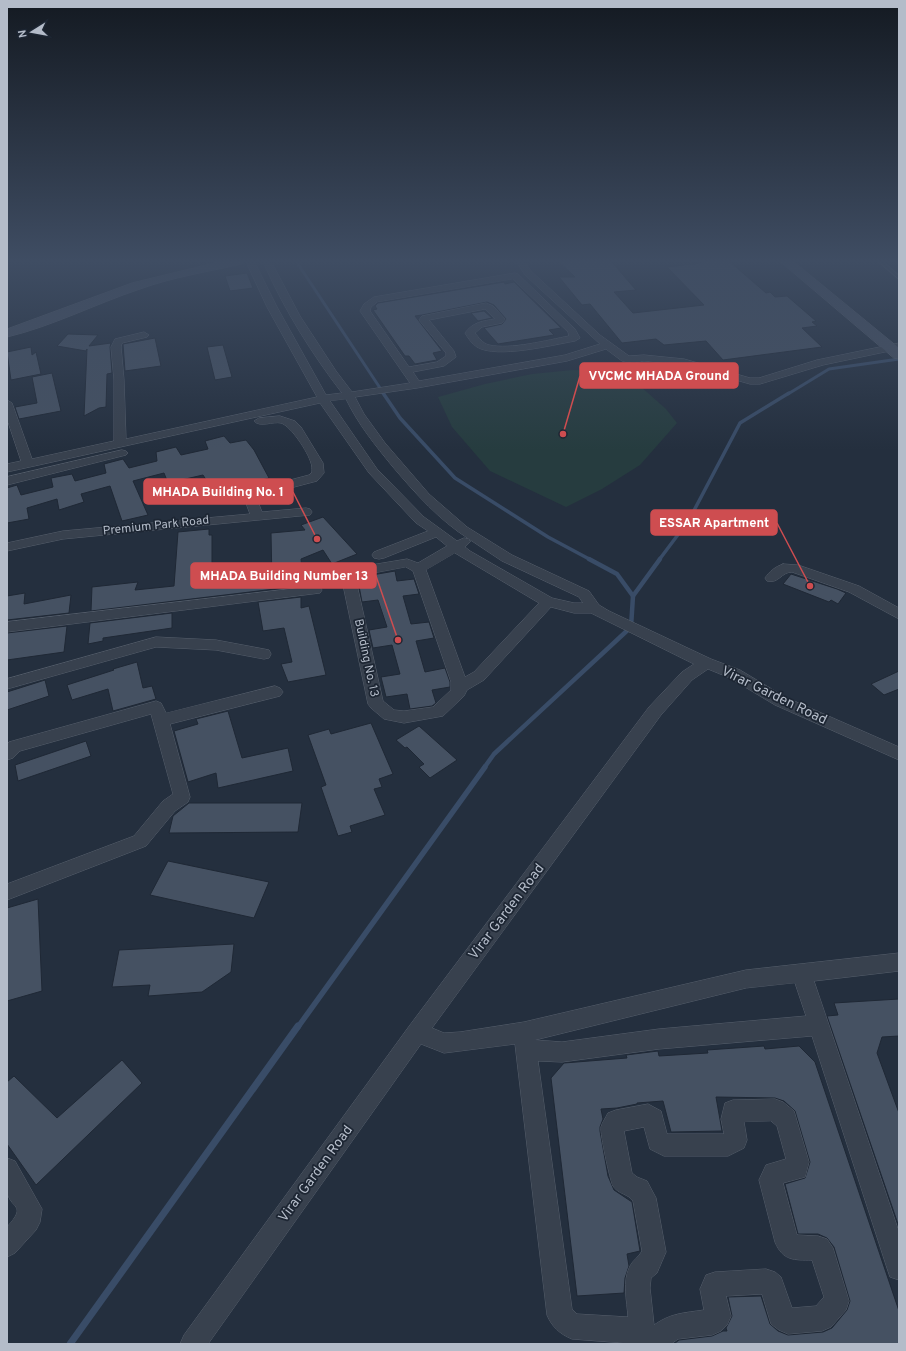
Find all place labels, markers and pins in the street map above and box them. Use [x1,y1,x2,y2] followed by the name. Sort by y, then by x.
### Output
[580,363,738,388] callout: VVCMC MHADA Ground
[144,479,293,504] callout: MHADA Building No. 1
[651,510,777,535] callout: ESSAR Apartment
[191,563,376,588] callout: MHADA Building Number 13

